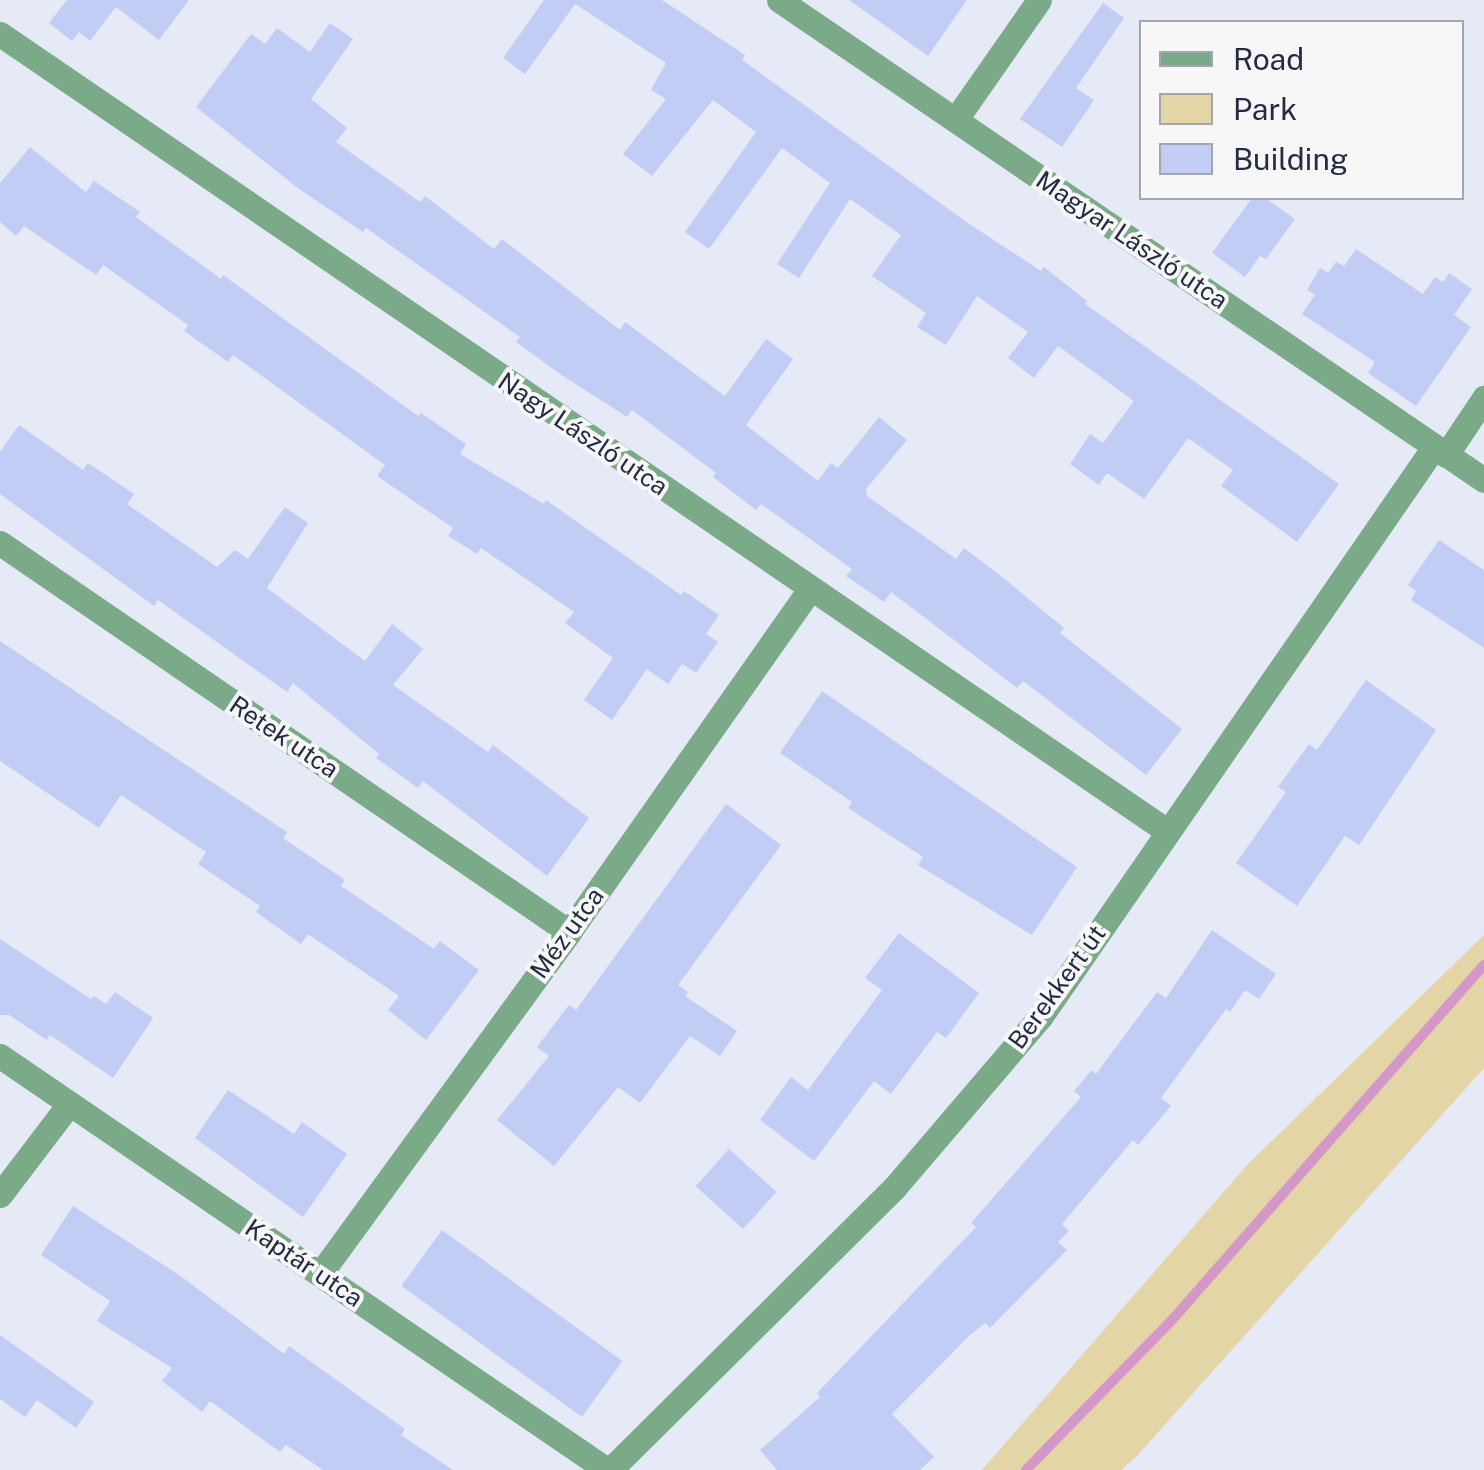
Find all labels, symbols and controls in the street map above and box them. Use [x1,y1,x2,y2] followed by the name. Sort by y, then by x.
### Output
[1139,20,1464,200] legend
[1233,41,1304,77] text: Road
[1233,91,1297,127] text: Park
[1233,141,1348,177] text: Building
[1030,165,1234,315] street label: Magyar László utca
[492,366,674,502] street label: Nagy László utca
[224,690,344,784] street label: Retek utca
[524,882,610,984] street label: Méz utca
[1002,919,1112,1055] street label: Berekkert út
[239,1213,369,1313] street label: Kaptár utca

